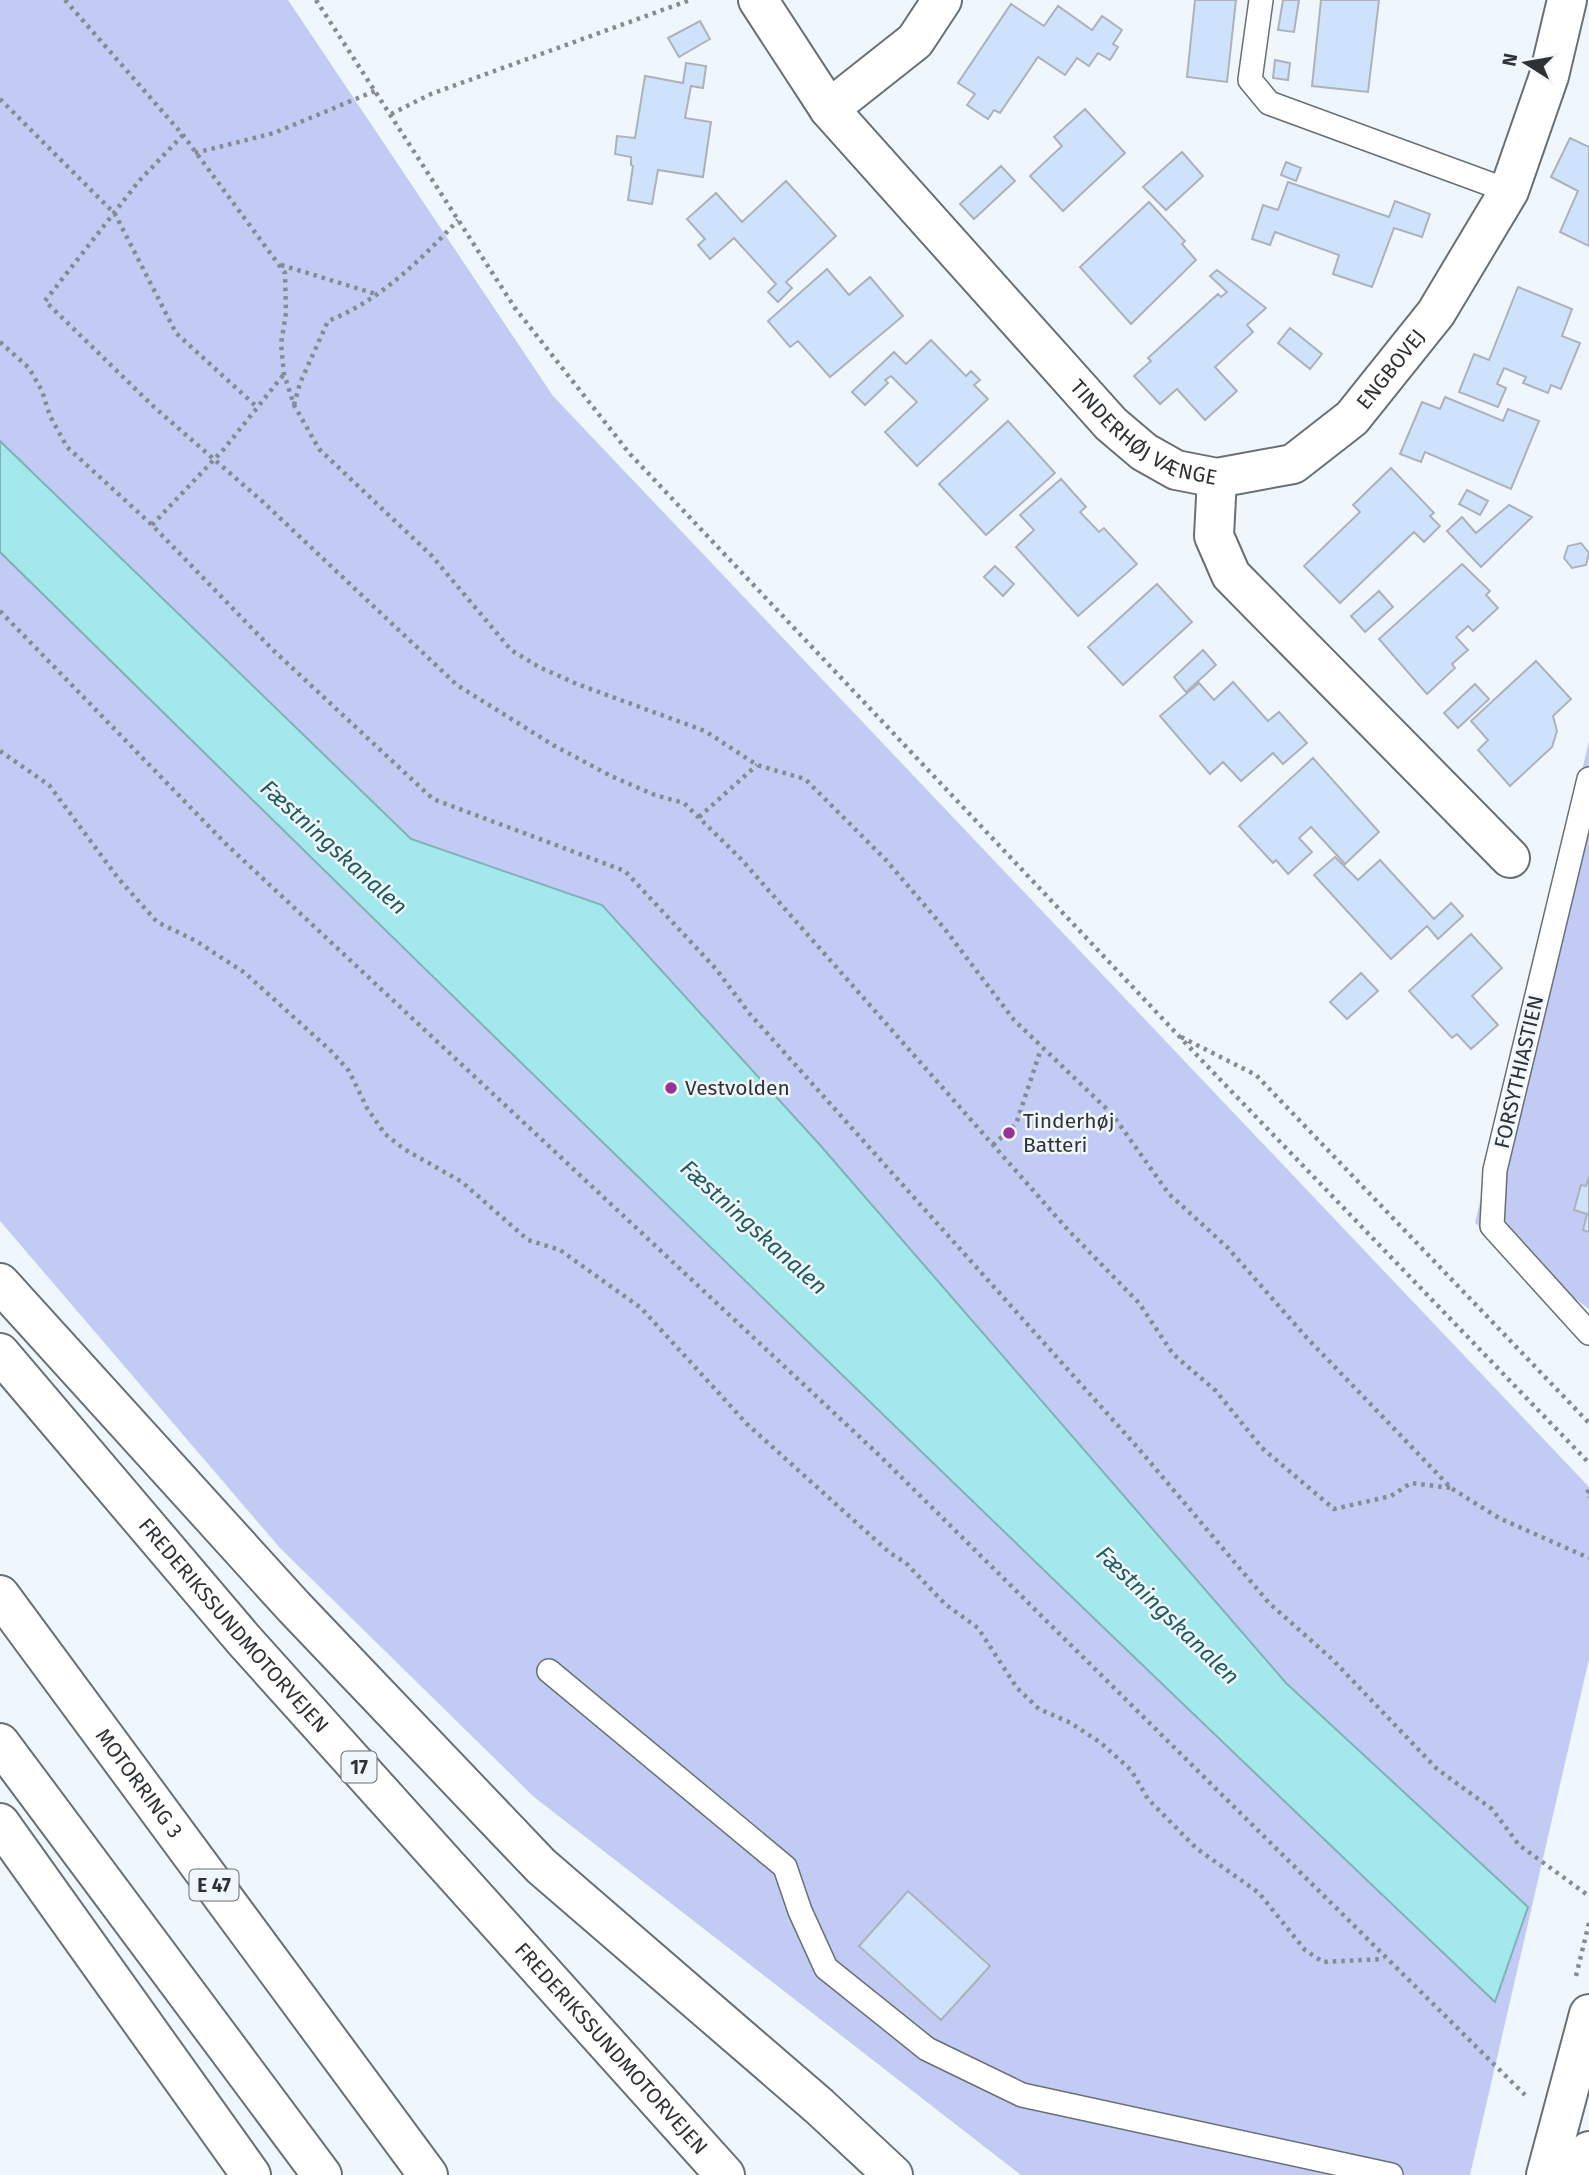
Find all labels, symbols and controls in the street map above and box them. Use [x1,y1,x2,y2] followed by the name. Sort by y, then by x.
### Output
[1491,28,1561,98] north arrow
[1497,51,1522,68] text: N
[1351,324,1431,415] street label: ENGBOVEJ
[1065,374,1219,491] street label: TINDERHØJ VÆNGE
[255,774,413,920] water label: Fæstningskanalen
[1489,993,1549,1151] street label: FORSYTHIASTIEN
[685,1075,790,1101] place label: Vestvolden
[663,1080,679,1096] marker: Vestvolden
[1023,1108,1115,1158] place label: Tinderhøj Batteri
[1001,1125,1017,1141] marker: Tinderhøj Batteri
[675,1154,833,1300] water label: Fæstningskanalen
[133,1513,334,1738] street label: FREDERIKSSUNDMOTORVEJEN
[1091,1540,1245,1690] water label: Fæstningskanalen
[90,1723,188,1843] street label: MOTORRING 3
[342,1751,376,1782] road number: 17
[190,1870,238,1900] road number: E 47
[509,1937,713,2160] street label: FREDERIKSSUNDMOTORVEJEN

